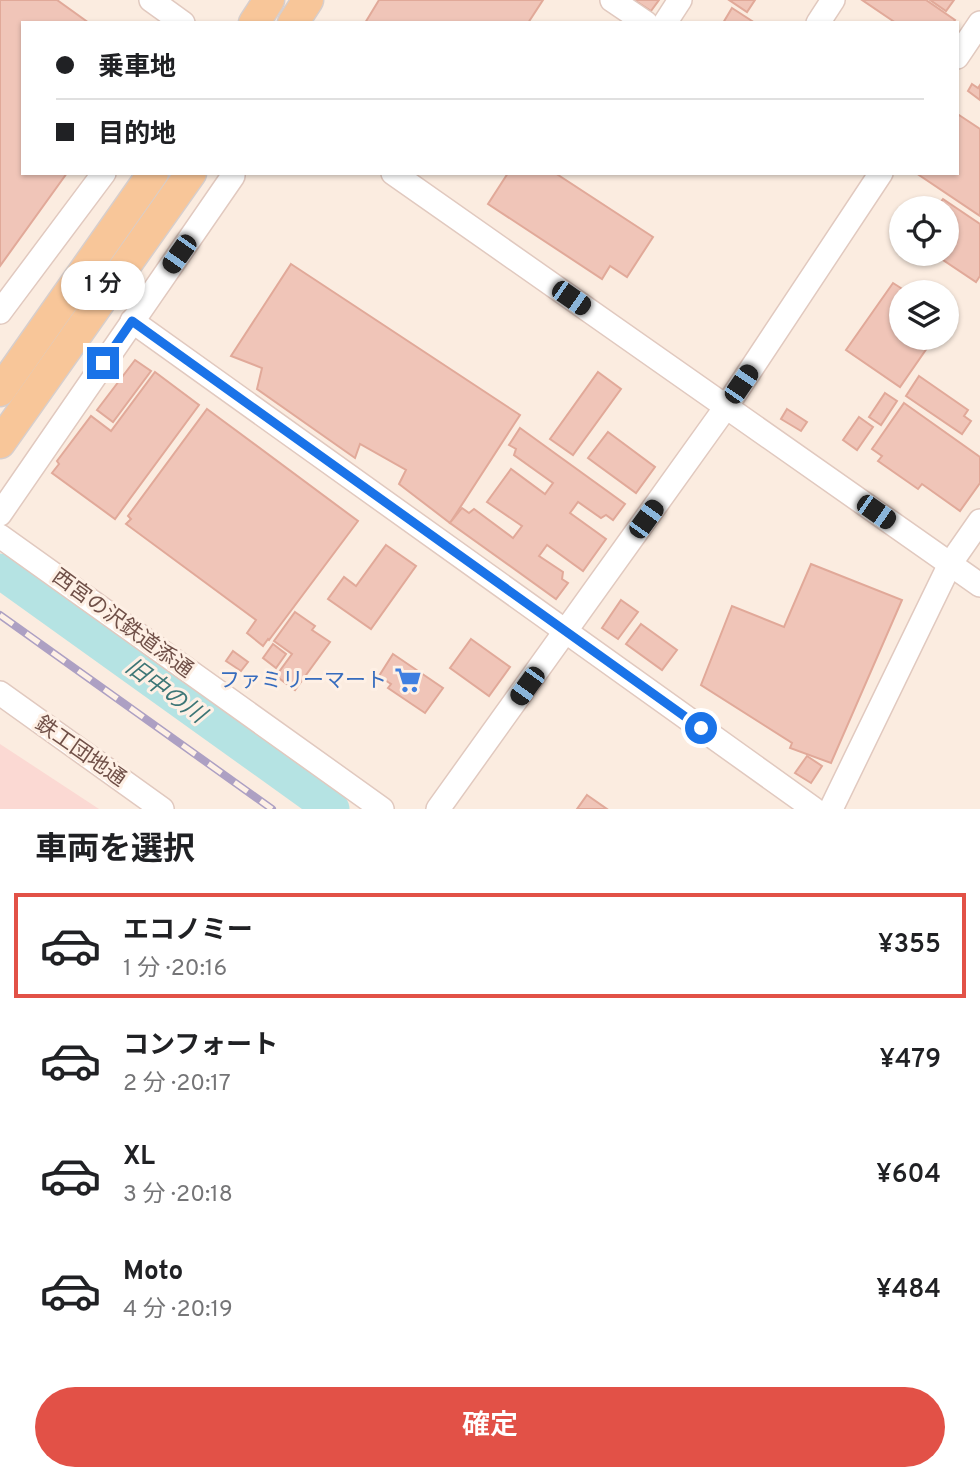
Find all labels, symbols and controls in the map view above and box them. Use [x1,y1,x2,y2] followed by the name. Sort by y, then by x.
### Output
[98,52,176,85] text: 乗車地
[98,119,176,152] text: 目的地
[889,196,959,350] map controls
[889,196,959,266] button: locate
[159,231,200,277] car
[61,262,145,310] callout: 1 分
[84,271,122,300] text: 1 分
[548,277,595,319] car
[889,280,959,350] button: layers
[87,347,119,379] route end
[721,361,762,407] car
[853,491,900,533] car
[626,496,667,542] car
[46,564,198,685] street label: 西宮の沢鉄道添通
[119,653,213,733] water label: 旧中の川
[507,663,548,709] car
[393,665,423,695] supermarket icon: ファミリーマート
[219,668,387,695] place label: ファミリーマート
[29,711,131,793] street label: 鉄工団地通
[685,712,717,744] route start
[35,831,195,871] text: 車両を選択
[39,914,102,977] icon: car
[123,915,253,948] text: エコノミー
[878,929,941,962] text: ¥355
[123,955,227,984] text: 1 分 · 20:16
[39,1029,102,1092] icon: car
[123,1030,278,1063] text: コンフォート
[879,1044,941,1077] text: ¥479
[123,1070,231,1099] text: 2 分 · 20:17
[123,1141,155,1174] text: XL
[39,1144,102,1207] icon: car
[876,1159,941,1192] text: ¥604
[123,1181,233,1210] text: 3 分 · 20:18
[123,1256,183,1289] text: Moto
[39,1259,102,1322] icon: car
[876,1274,941,1307] text: ¥484
[123,1296,233,1325] text: 4 分 · 20:19
[35,1387,945,1467] button: 確定

